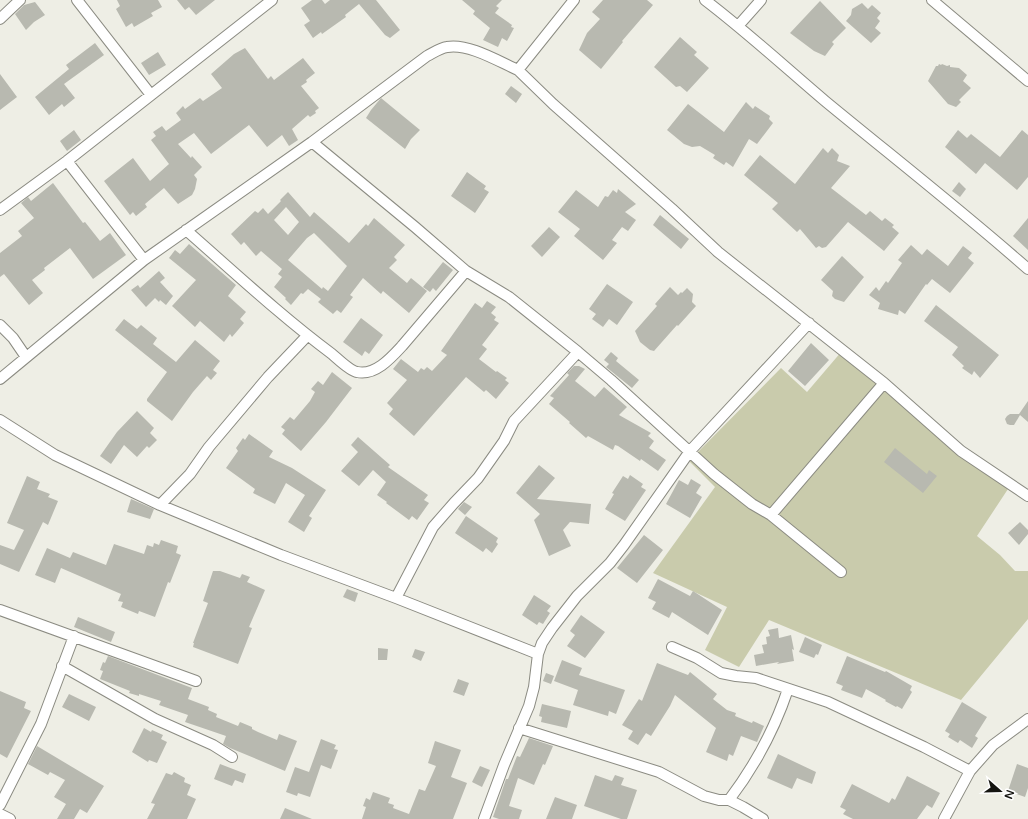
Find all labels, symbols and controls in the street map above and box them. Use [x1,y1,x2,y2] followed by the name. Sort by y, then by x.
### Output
[980,771,1020,811] north arrow
[1001,788,1017,801] text: N

